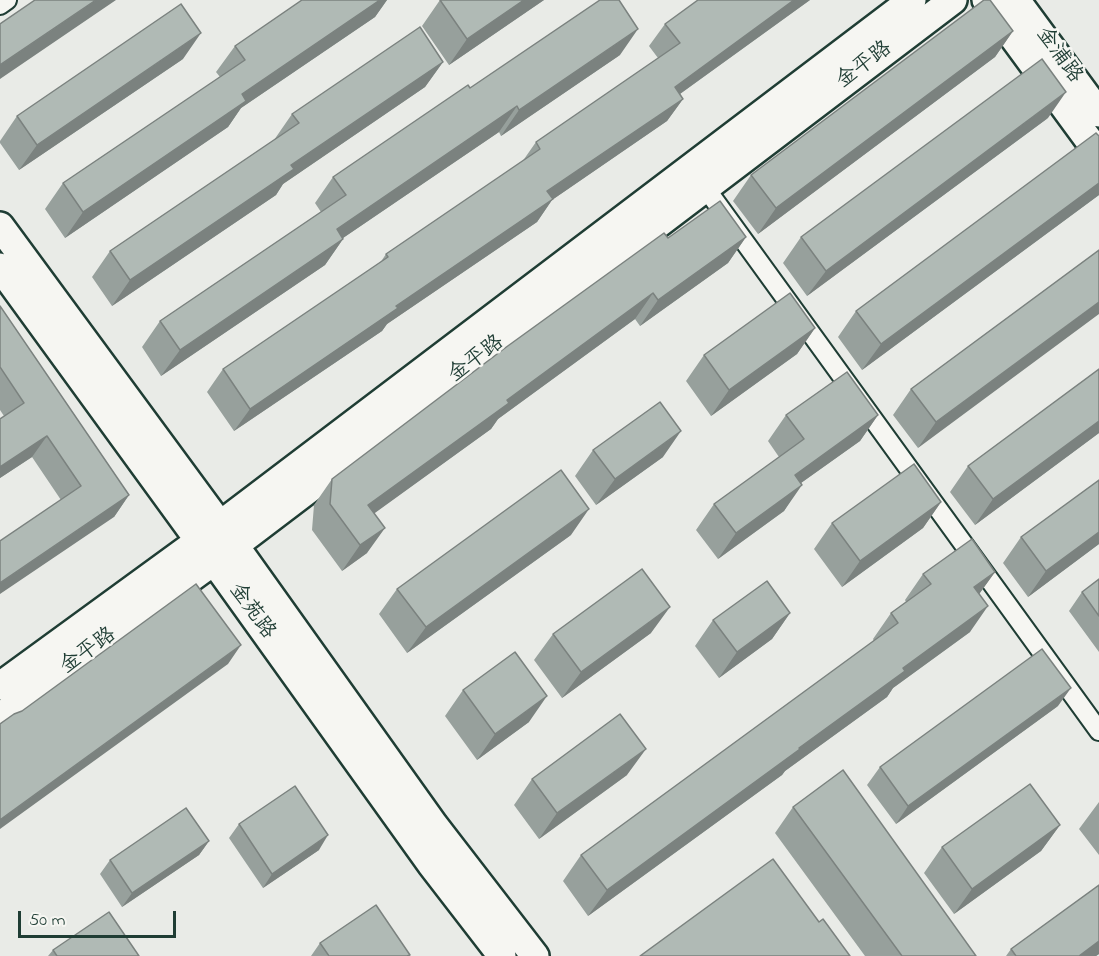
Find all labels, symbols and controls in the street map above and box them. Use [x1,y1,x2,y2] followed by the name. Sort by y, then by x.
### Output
[1029,23,1087,89] street label: 金浦路
[832,37,898,95] street label: 金平路
[444,331,510,389] street label: 金平路
[222,579,280,645] street label: 金苑路
[56,623,122,681] street label: 金平路
[21,899,178,937] scale bar
[29,908,66,934] text: 50 m

